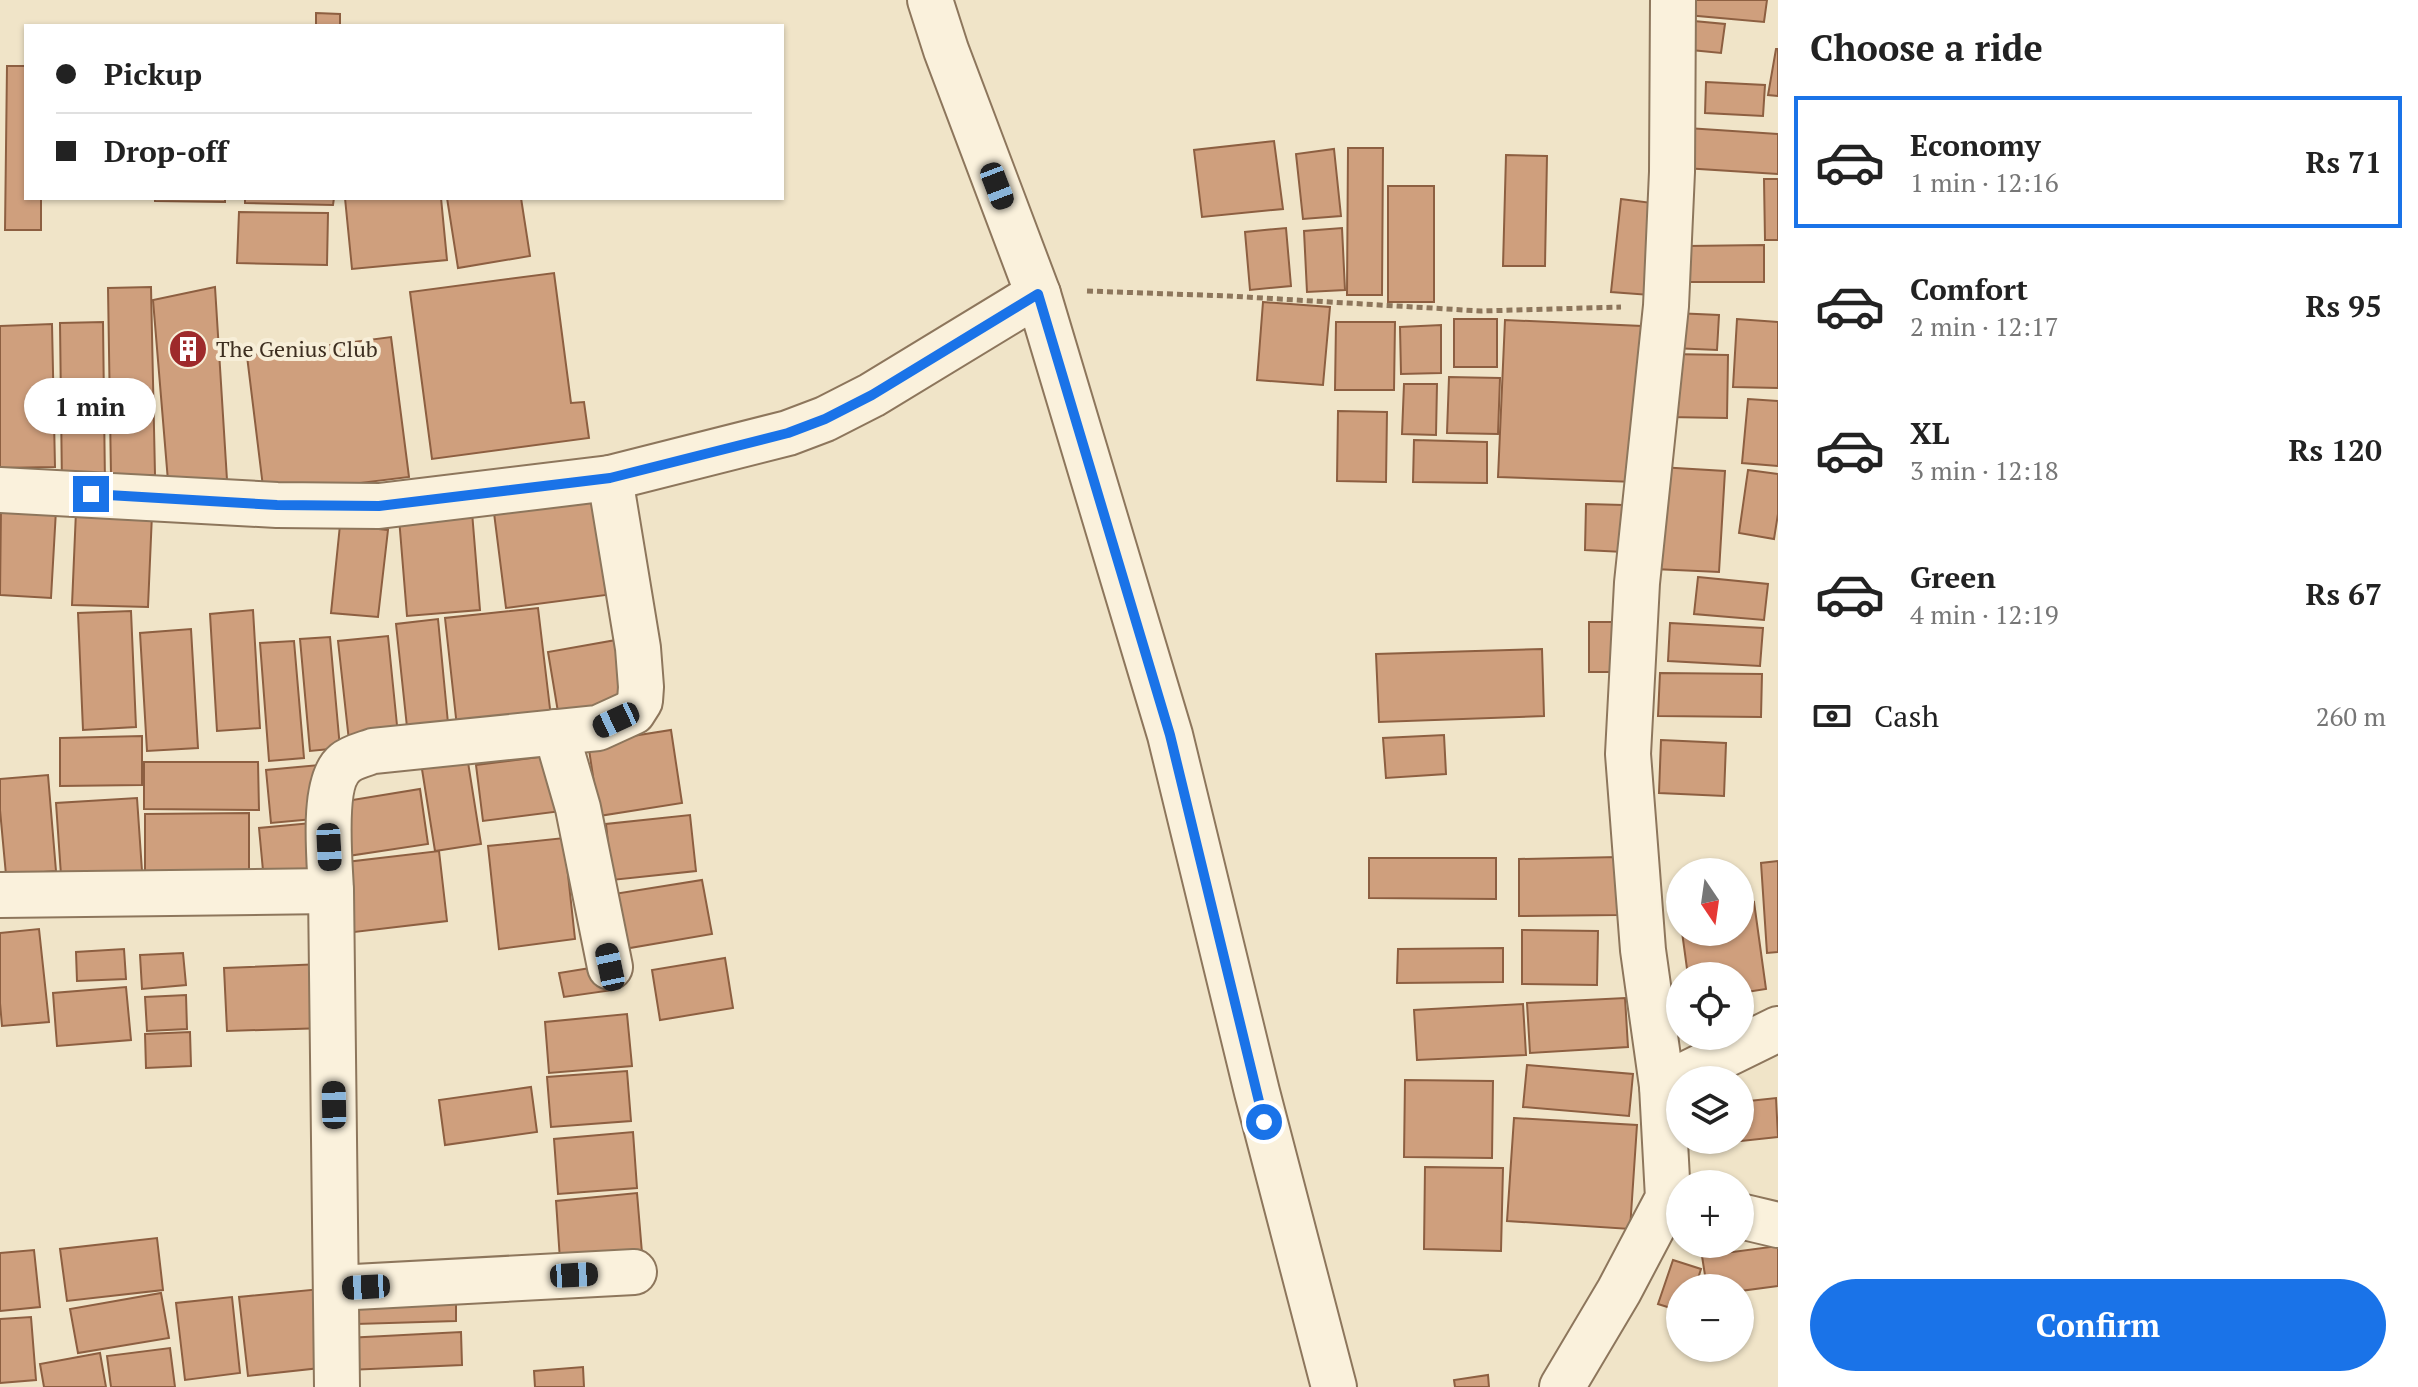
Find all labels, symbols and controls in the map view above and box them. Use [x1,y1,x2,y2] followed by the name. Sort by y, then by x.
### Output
[1810,24,2043,71] text: Choose a ride
[104,54,202,94] text: Pickup
[1910,125,2041,165] text: Economy
[1814,126,1886,198] icon: car
[104,131,228,171] text: Drop-off
[2306,142,2382,182] text: Rs 71
[977,159,1017,213] car
[1910,165,2059,199] text: 1 min · 12:16
[1910,269,2028,309] text: Comfort
[1814,270,1886,342] icon: car
[2306,286,2382,326] text: Rs 95
[1910,309,2059,343] text: 2 min · 12:17
[167,328,209,370] building icon: The Genius Club
[216,334,378,363] place label: The Genius Club
[25,378,157,434] callout: 1 min
[54,389,126,423] text: 1 min
[1910,413,1949,453] text: XL
[1814,414,1886,486] icon: car
[2289,430,2382,470] text: Rs 120
[1910,453,2059,487] text: 3 min · 12:18
[73,476,109,512] route end
[1910,557,1996,597] text: Green
[1814,558,1886,630] icon: car
[2306,574,2382,614] text: Rs 67
[1910,597,2059,631] text: 4 min · 12:19
[1810,694,1854,738] icon: cash
[1874,696,1939,736] text: Cash
[589,699,643,741] car
[2316,699,2386,733] text: 260 m
[316,822,342,872] car
[1666,858,1754,946] north arrow
[1666,858,1754,1362] map controls
[593,941,627,993] car
[1666,962,1754,1050] button: locate
[1666,1066,1754,1154] button: layers
[322,1081,346,1129] car
[1246,1104,1282,1140] route start
[1666,1170,1754,1258] button: +
[549,1262,599,1288] car
[341,1274,391,1300] car
[1666,1274,1754,1362] button: −
[1810,1279,2386,1371] button: Confirm

